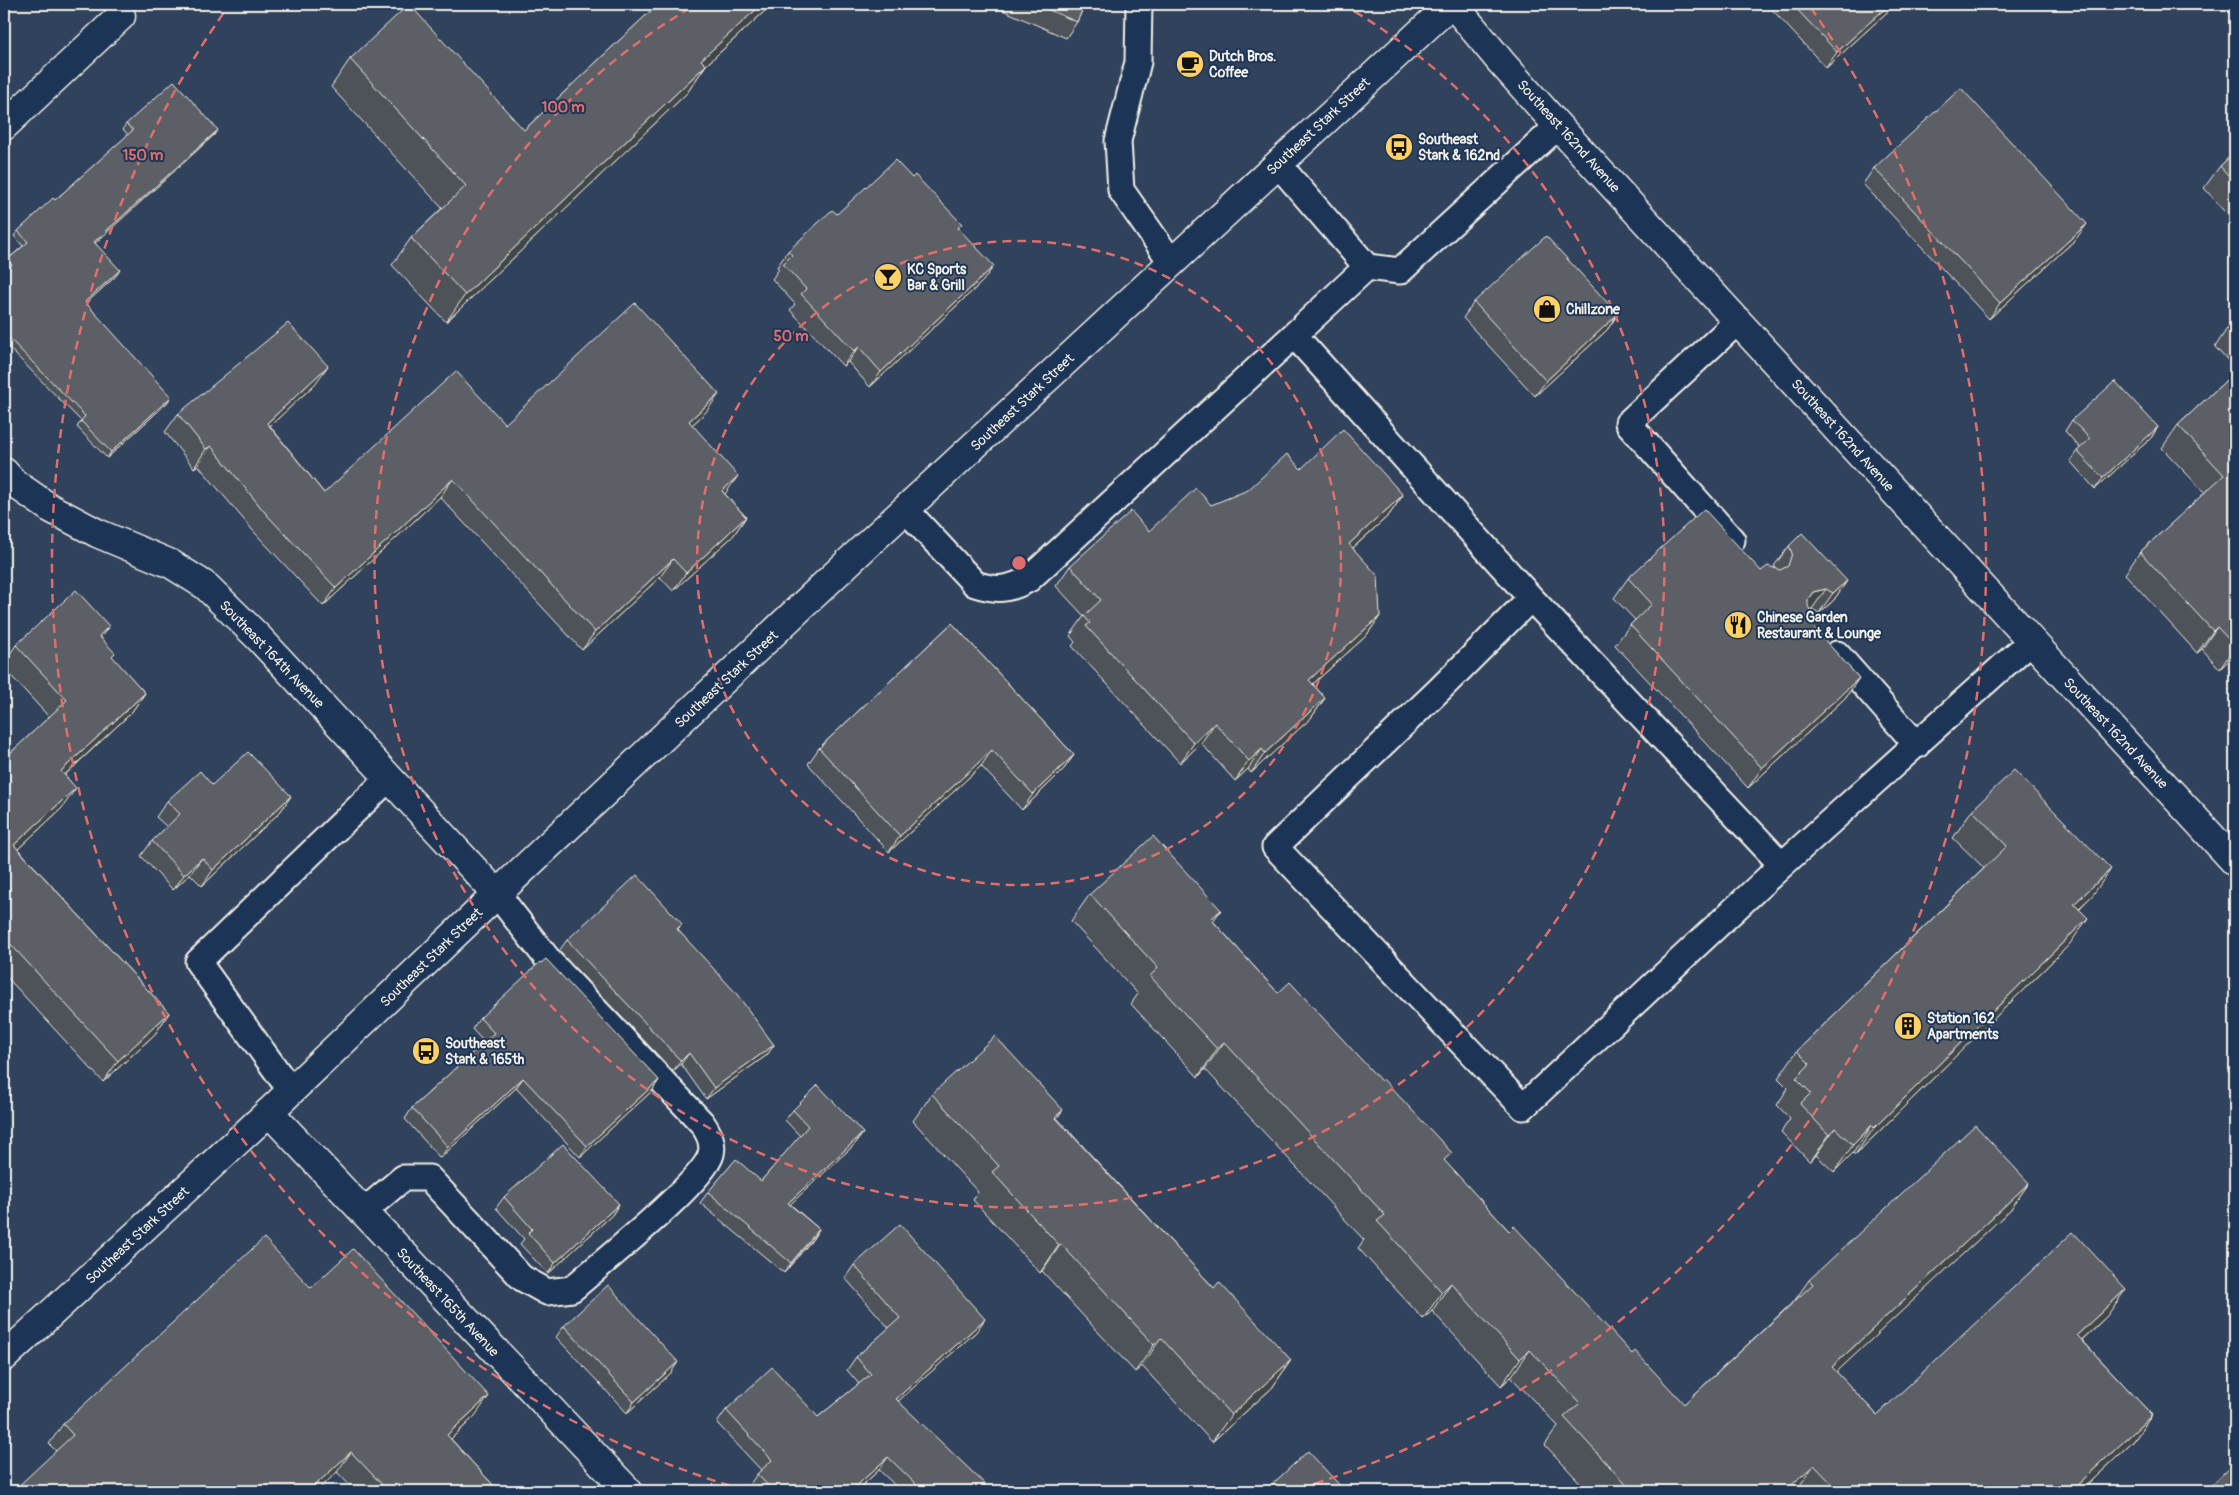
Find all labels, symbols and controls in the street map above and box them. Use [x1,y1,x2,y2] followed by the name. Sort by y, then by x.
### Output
[1209,48,1276,81] place label: Dutch Bros. Coffee
[1175,49,1205,79] cafe icon: Dutch Bros. Coffee
[1263,74,1374,179] street label: Southeast Stark Street
[1514,77,1624,196] street label: Southeast 162nd Avenue
[542,98,584,117] text: 100 m
[1418,131,1500,164] place label: Southeast Stark & 162nd
[1384,132,1414,162] bus stop icon: Southeast Stark & 162nd
[123,146,163,165] text: 150 m
[907,261,967,294] place label: KC Sports Bar & Grill
[873,262,903,292] bar icon: KC Sports Bar & Grill
[1532,294,1562,324] shop icon: Chillzone
[1566,301,1621,318] place label: Chillzone
[774,327,808,346] text: 50 m
[967,350,1078,455] street label: Southeast Stark Street
[1788,376,1898,495] street label: Southeast 162nd Avenue
[1010,554,1028,572] centre of rings
[216,597,328,712] street label: Southeast 164th Avenue
[1757,609,1882,642] place label: Chinese Garden Restaurant & Lounge
[1723,610,1753,640] restaurant icon: Chinese Garden Restaurant & Lounge
[671,627,782,732] street label: Southeast Stark Street
[2060,674,2172,792] street label: Southeast 162nd Avenue
[377,904,486,1011] street label: Southeast Stark Street
[1927,1010,1999,1043] place label: Station 162 Apartments
[1893,1011,1923,1041] building icon: Station 162 Apartments
[445,1035,525,1068] place label: Southeast Stark & 165th
[411,1036,441,1066] bus stop icon: Southeast Stark & 165th
[82,1183,193,1288] street label: Southeast Stark Street
[393,1244,503,1360] street label: Southeast 165th Avenue

